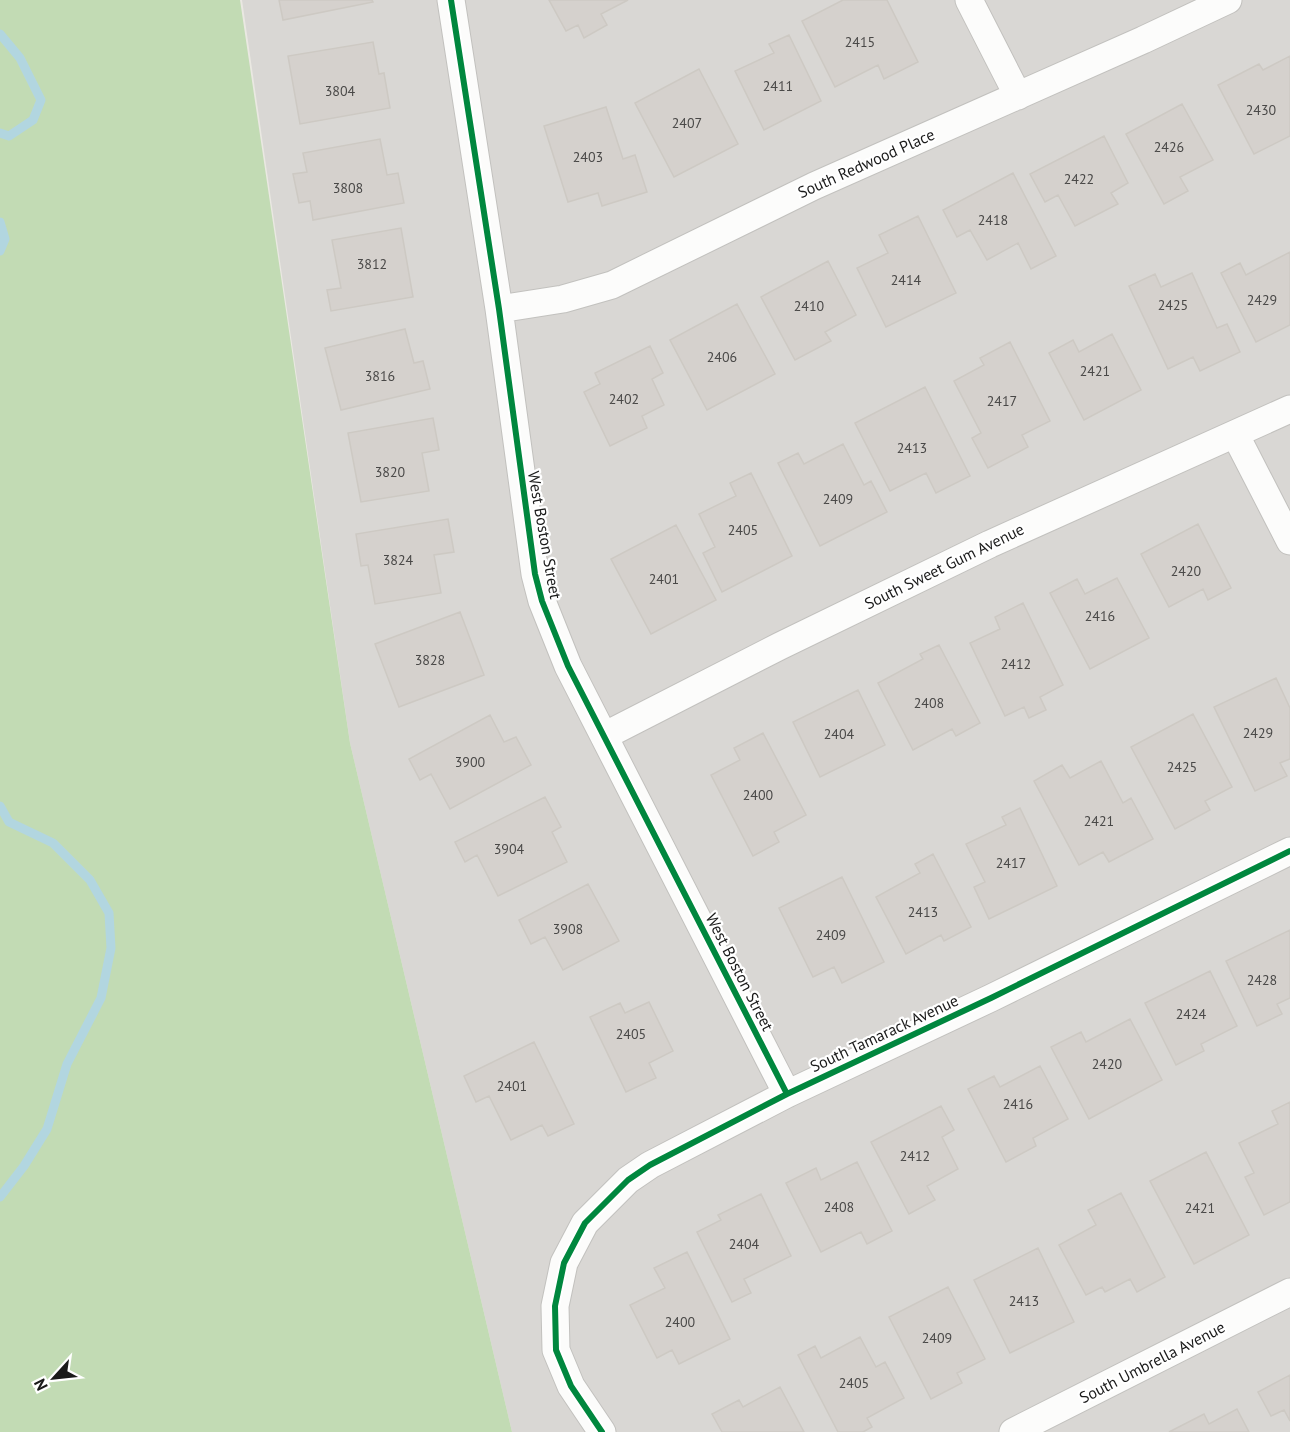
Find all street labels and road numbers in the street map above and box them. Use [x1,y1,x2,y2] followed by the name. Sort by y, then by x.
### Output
[794,124,938,202] street label: South Redwood Place
[524,469,566,601] street label: West Boston Street
[861,519,1027,613] street label: South Sweet Gum Avenue
[702,910,779,1035] street label: West Boston Street
[807,990,961,1076] street label: South Tamarack Avenue
[1076,1317,1228,1407] street label: South Umbrella Avenue

